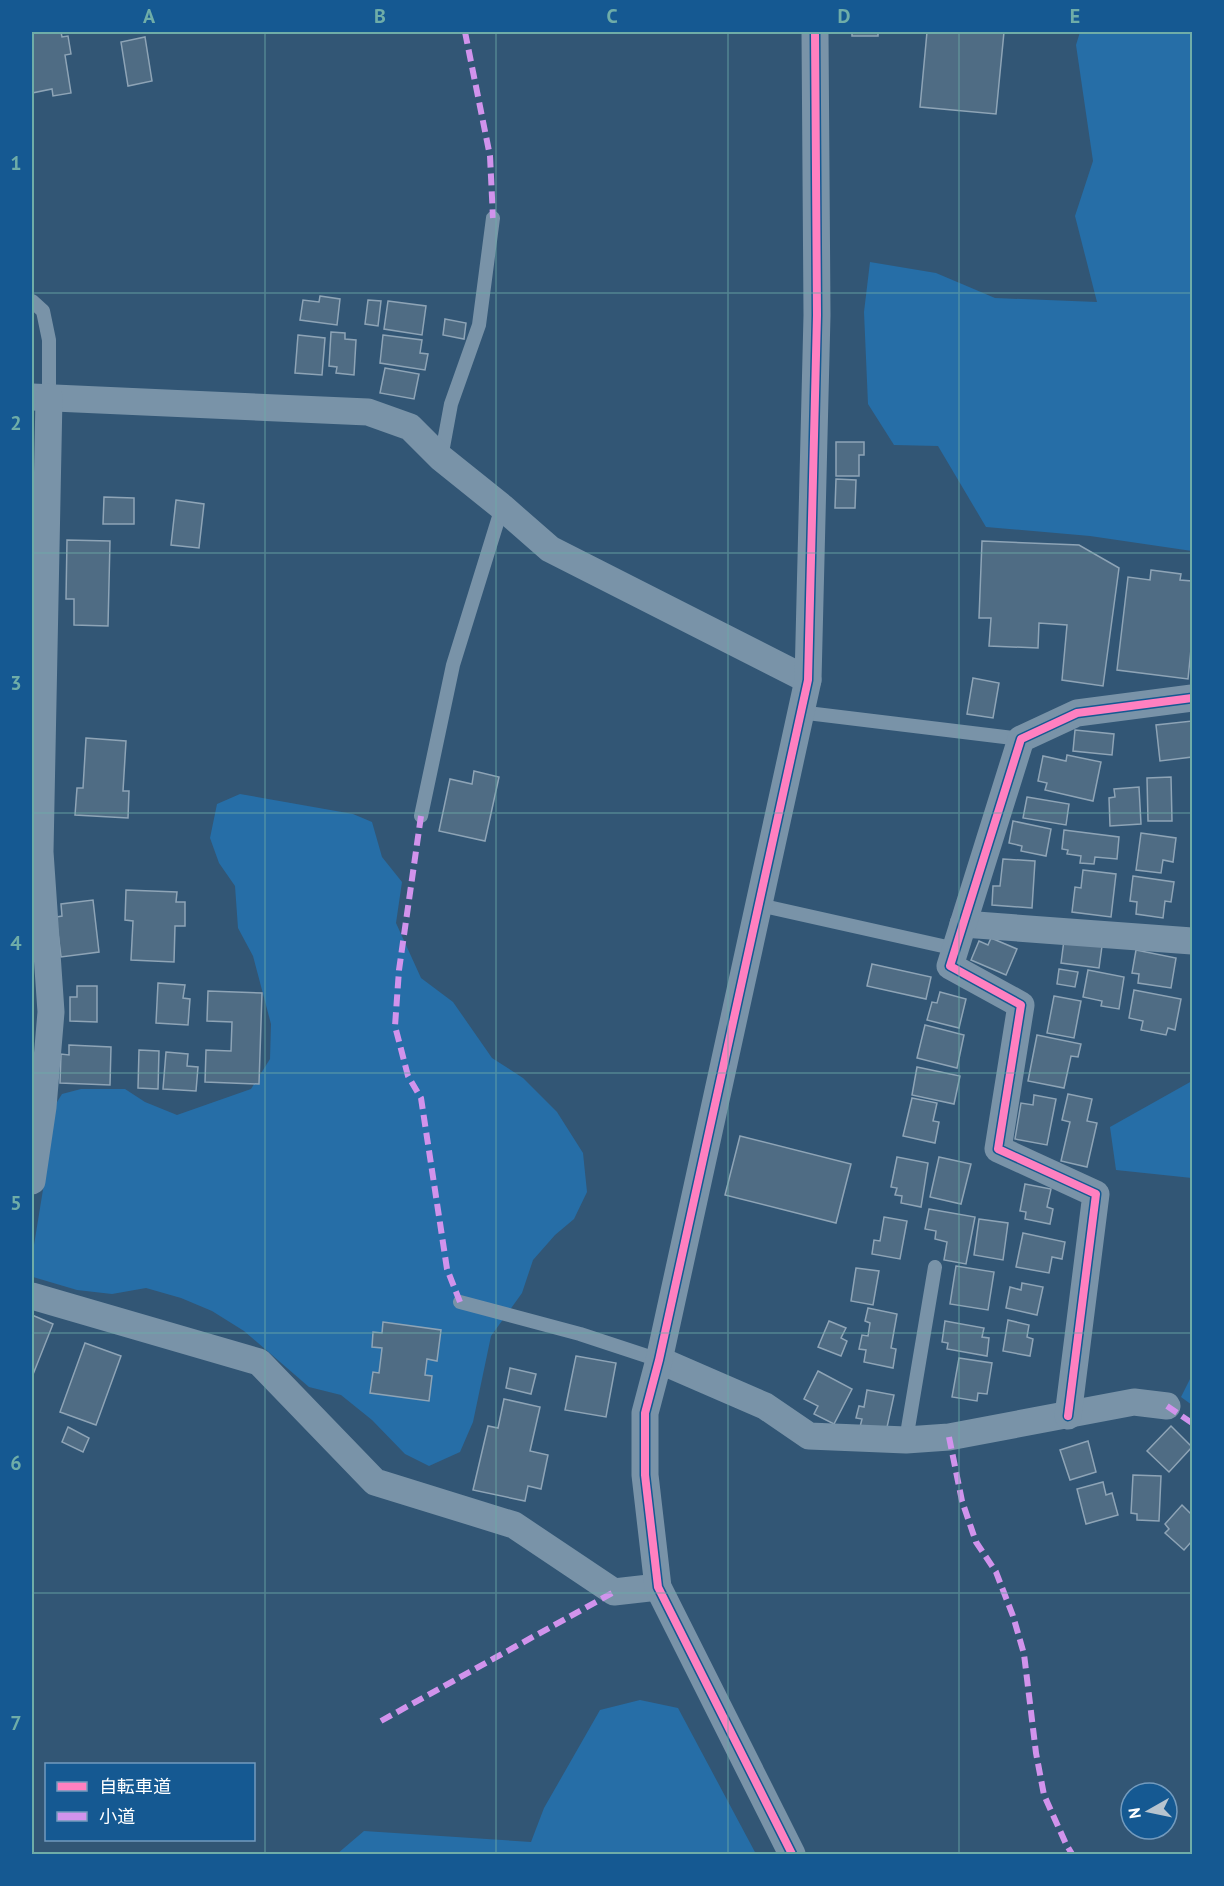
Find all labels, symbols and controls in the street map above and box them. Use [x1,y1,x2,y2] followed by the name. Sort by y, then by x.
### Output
[143,3,156,29] text: A
[374,3,386,29] text: B
[606,3,618,29] text: C
[838,3,851,29] text: D
[1070,3,1080,29] text: E
[10,150,22,176] text: 1
[10,410,22,436] text: 2
[10,670,22,696] text: 3
[10,930,22,956] text: 4
[10,1190,22,1216] text: 5
[10,1450,22,1476] text: 6
[10,1710,22,1736] text: 7
[45,1763,255,1841] legend
[99,1775,171,1798] text: 自転車道
[1119,1781,1179,1841] north arrow
[99,1805,135,1828] text: 小道
[1123,1807,1145,1820] text: N

